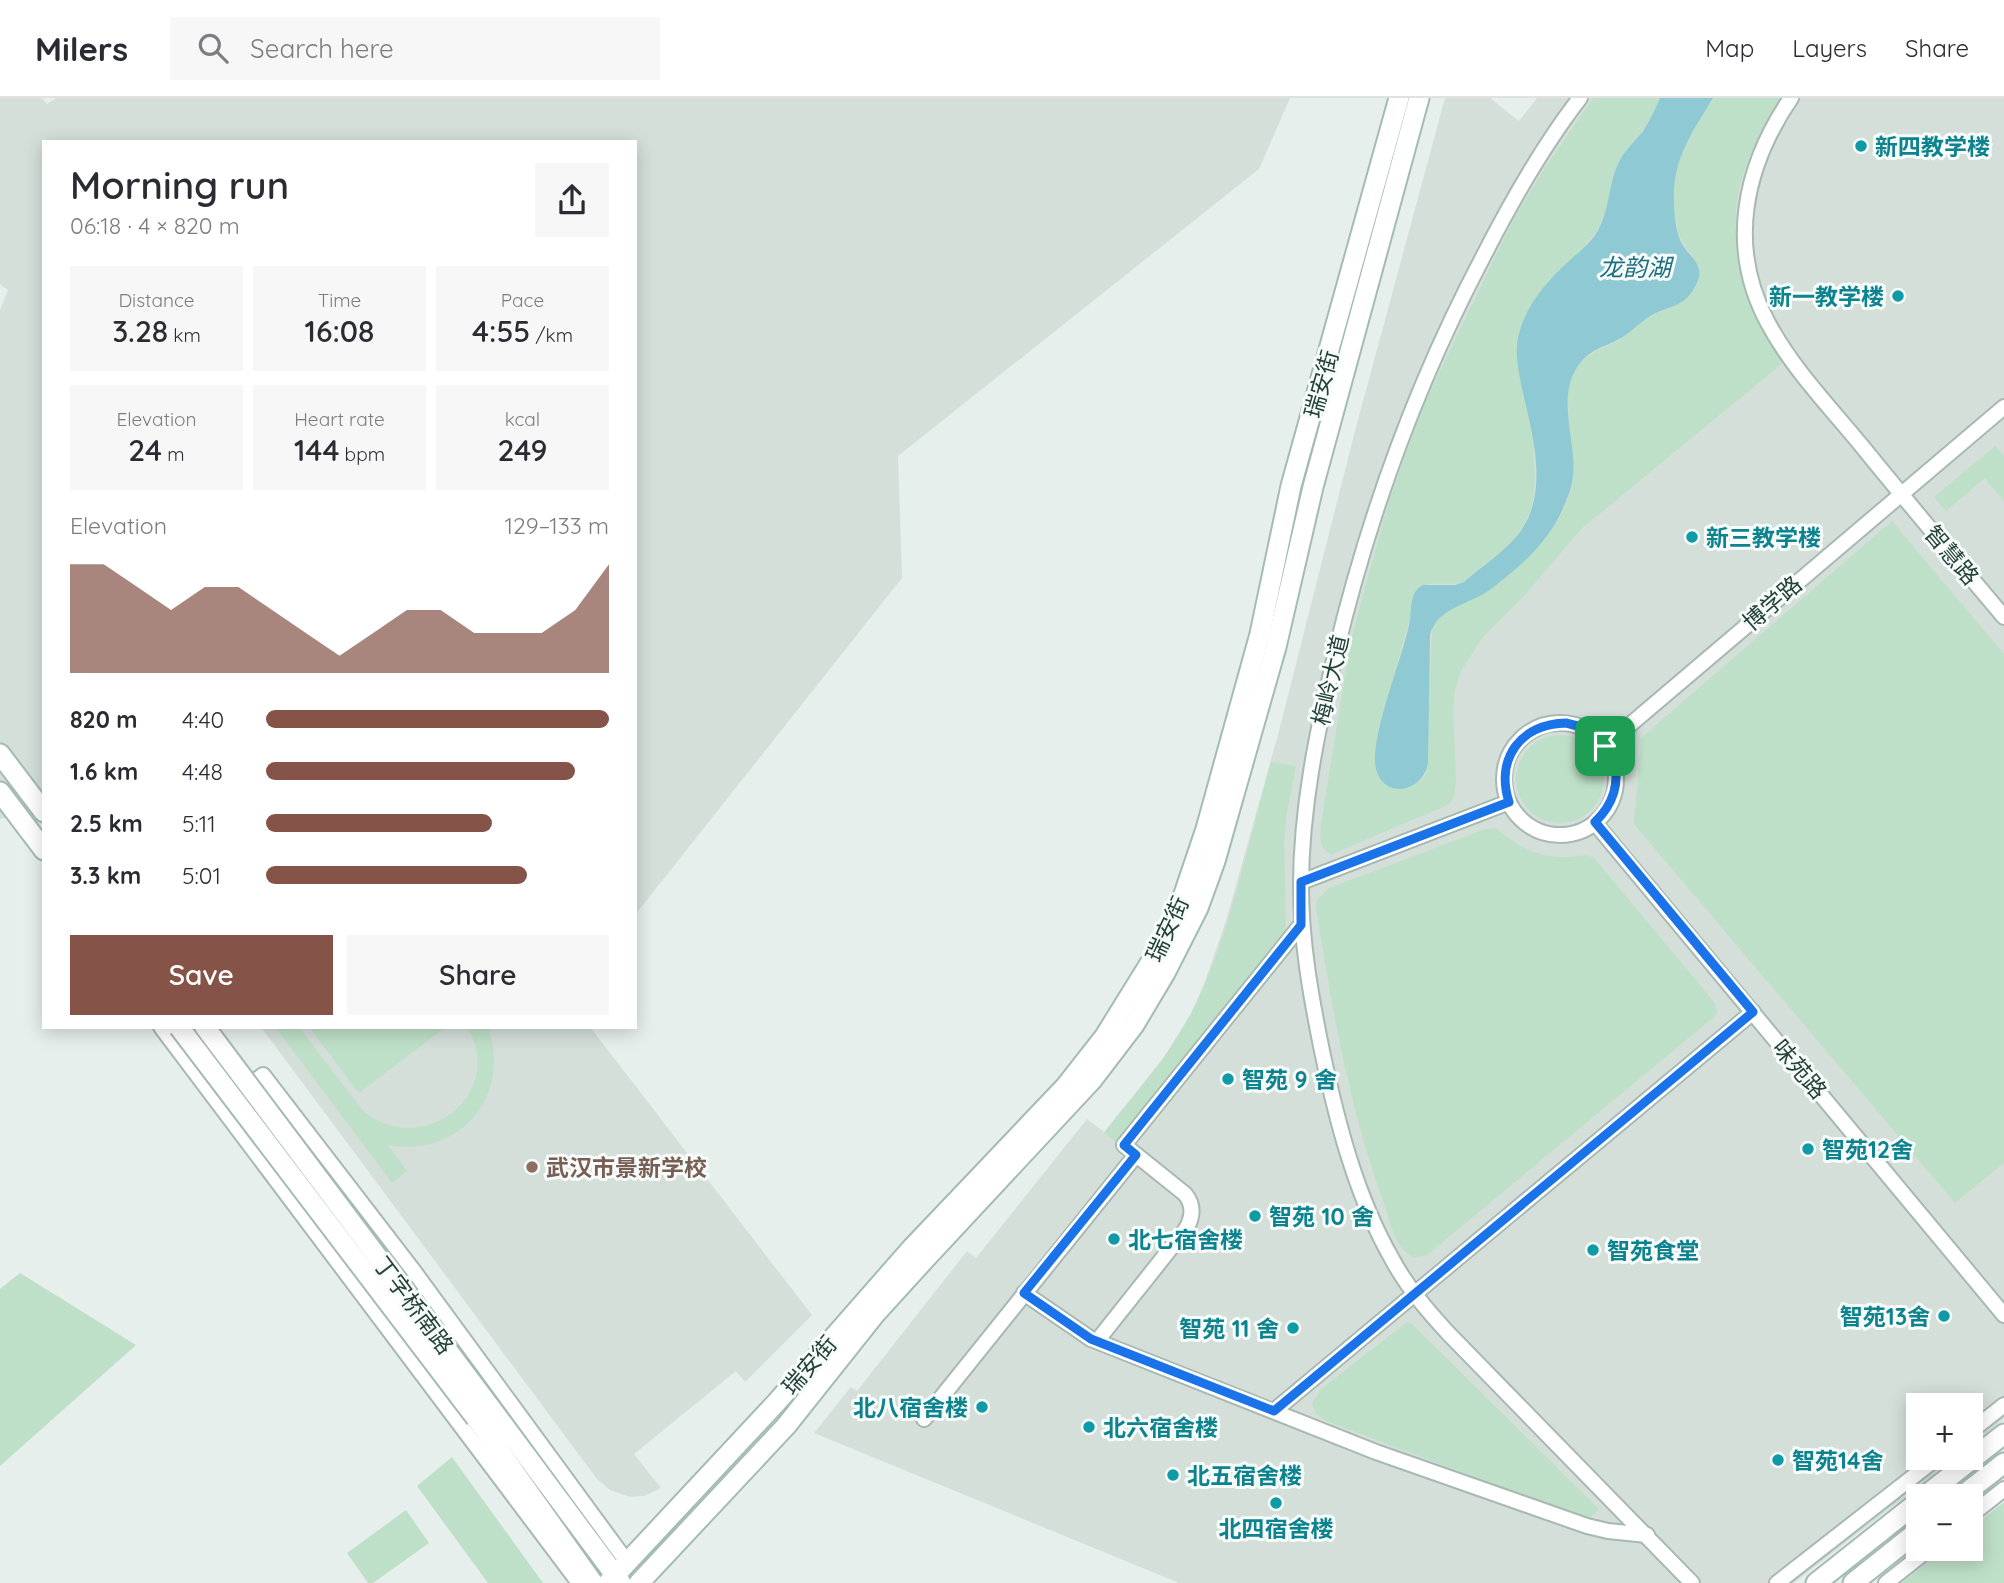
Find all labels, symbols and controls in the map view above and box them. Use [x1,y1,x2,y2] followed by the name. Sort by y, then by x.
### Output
[170,17,660,80] search box
[35,28,128,69] text: Milers
[194,29,232,67] icon: search
[250,32,394,65] text: Search here
[1705,33,1754,63] text: Map
[1792,33,1867,63] text: Layers
[1905,33,1969,63] text: Share
[1875,132,1990,161] place label: 新四教学楼
[1853,138,1869,154] marker: 新四教学楼
[70,161,289,209] text: Morning run
[535,163,609,237] button: share
[70,211,240,240] text: 06:18 · 4 × 820 m
[1599,252,1675,282] water label: 龙韵湖
[1769,282,1884,311] place label: 新一教学楼
[118,288,195,312] text: Distance
[318,288,361,312] text: Time
[501,288,544,312] text: Pace
[1890,288,1906,304] marker: 新一教学楼
[112,312,168,350] text: 3.28
[305,312,374,350] text: 16:08
[472,312,530,350] text: 4:55
[168,323,201,347] text: km
[530,323,573,347] text: /km
[1298,347,1344,421] street label: 瑞安街
[116,407,197,431] text: Elevation
[294,407,385,431] text: Heart rate
[505,407,540,431] text: kcal
[128,431,162,469] text: 24
[294,431,339,469] text: 144
[497,431,548,469] text: 249
[162,442,185,466] text: m
[339,442,385,466] text: bpm
[70,511,167,540] text: Elevation
[504,511,609,540] text: 129–133 m
[1919,519,1985,591] street label: 智慧路
[1706,523,1821,552] place label: 新三教学楼
[1684,529,1700,545] marker: 新三教学楼
[1736,569,1808,637] street label: 博学路
[1306,632,1354,728] street label: 梅岭大道
[70,705,137,734] text: 820 m
[182,705,224,734] text: 4:40
[1575,716,1635,776] pin
[1586,727,1624,765] icon: arrive
[70,757,138,786] text: 1.6 km
[182,757,223,786] text: 4:48
[70,809,143,838] text: 2.5 km
[182,809,216,838] text: 5:11
[70,861,141,890] text: 3.3 km
[182,861,221,890] text: 5:01
[1139,892,1195,966] street label: 瑞安街
[70,935,333,1015] button: Save
[347,935,609,1015] button: Share
[1767,1033,1833,1105] street label: 味苑路
[1242,1065,1337,1094] place label: 智苑 9 舍
[1220,1071,1236,1087] marker: 智苑 9 舍
[1822,1135,1913,1164] place label: 智苑12舍
[1800,1141,1816,1157] marker: 智苑12舍
[546,1153,707,1182] place label: 武汉市景新学校
[524,1159,540,1175] marker: 武汉市景新学校
[1269,1202,1374,1231] place label: 智苑 10 舍
[1247,1208,1263,1224] marker: 智苑 10 舍
[1128,1225,1243,1254] place label: 北七宿舍楼
[1106,1231,1122,1247] marker: 北七宿舍楼
[1607,1236,1699,1265] place label: 智苑食堂
[1585,1242,1601,1258] marker: 智苑食堂
[368,1250,460,1360] street label: 丁字桥南路
[1840,1302,1930,1331] place label: 智苑13舍
[1936,1308,1952,1324] marker: 智苑13舍
[1179,1314,1279,1343] place label: 智苑 11 舍
[1285,1320,1301,1336] marker: 智苑 11 舍
[775,1329,843,1401] street label: 瑞安街
[853,1393,968,1422] place label: 北八宿舍楼
[1906,1393,1983,1561] map controls
[1906,1393,1983,1470] button: +
[974,1399,990,1415] marker: 北八宿舍楼
[1103,1413,1218,1442] place label: 北六宿舍楼
[1081,1419,1097,1435] marker: 北六宿舍楼
[1792,1446,1883,1475] place label: 智苑14舍
[1770,1452,1786,1468] marker: 智苑14舍
[1187,1461,1302,1490] place label: 北五宿舍楼
[1165,1467,1181,1483] marker: 北五宿舍楼
[1906,1484,1983,1561] button: −
[1268,1495,1284,1511] marker: 北四宿舍楼
[1219,1514,1334,1543] place label: 北四宿舍楼

